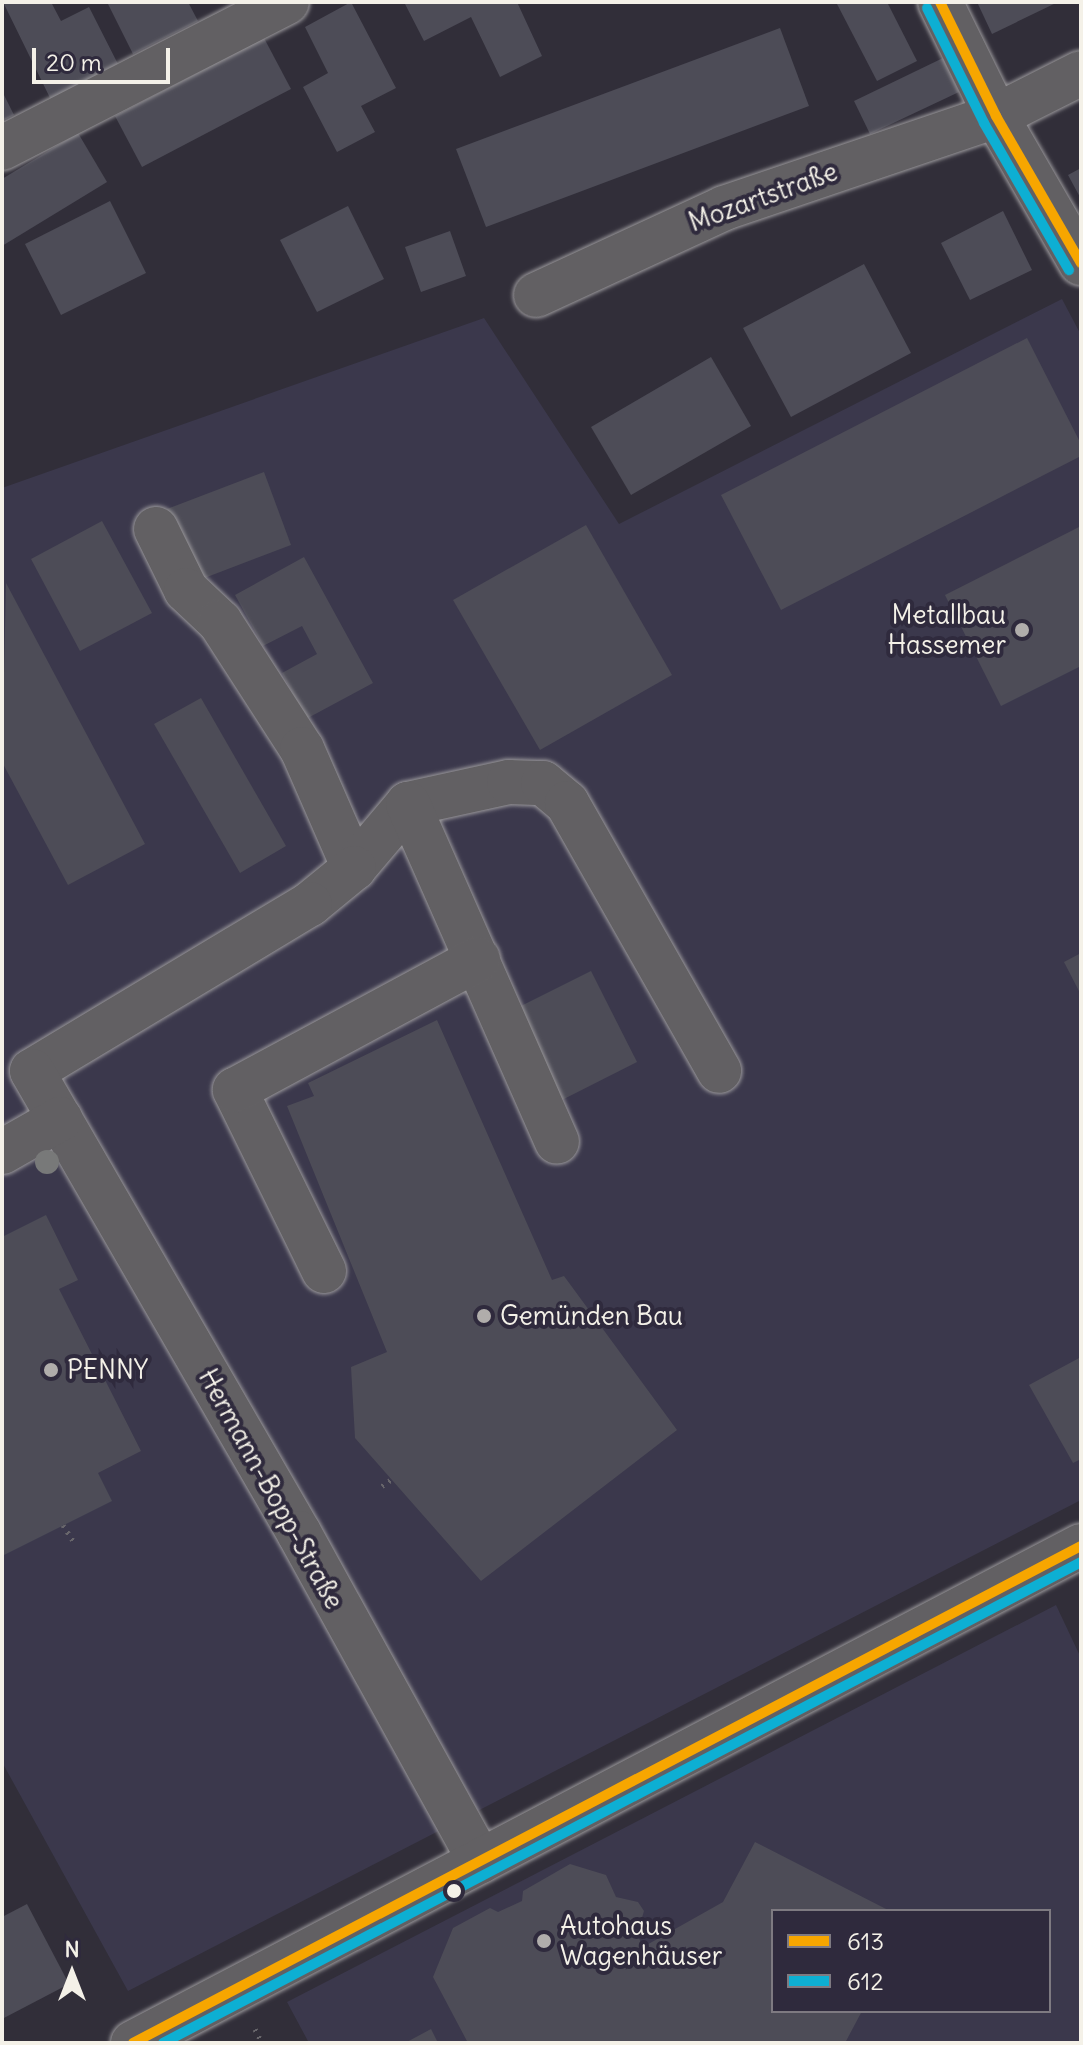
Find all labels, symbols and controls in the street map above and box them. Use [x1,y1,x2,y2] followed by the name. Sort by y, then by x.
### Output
[36,32,174,82] scale bar
[46,47,102,77] text: 20 m
[685,156,841,238] street label: Mozartstraße
[887,599,1006,660] place label: Metallbau Hassemer
[1013,621,1031,639] marker: Metallbau Hassemer
[500,1300,683,1332] place label: Gemünden Bau
[475,1307,493,1325] marker: Gemünden Bau
[67,1354,148,1386] place label: PENNY
[42,1361,60,1379] marker: PENNY
[192,1364,350,1614] street label: Hermann-Bopp-Straße
[446,1883,462,1899] unlabelled marker
[771,1909,1051,2013] legend
[560,1910,722,1972] place label: Autohaus Wagenhäuser
[847,1926,884,1956] text: 613
[535,1932,553,1950] marker: Autohaus Wagenhäuser
[32,1933,112,2013] north arrow
[64,1935,80,1963] text: N
[847,1966,884,1996] text: 612

